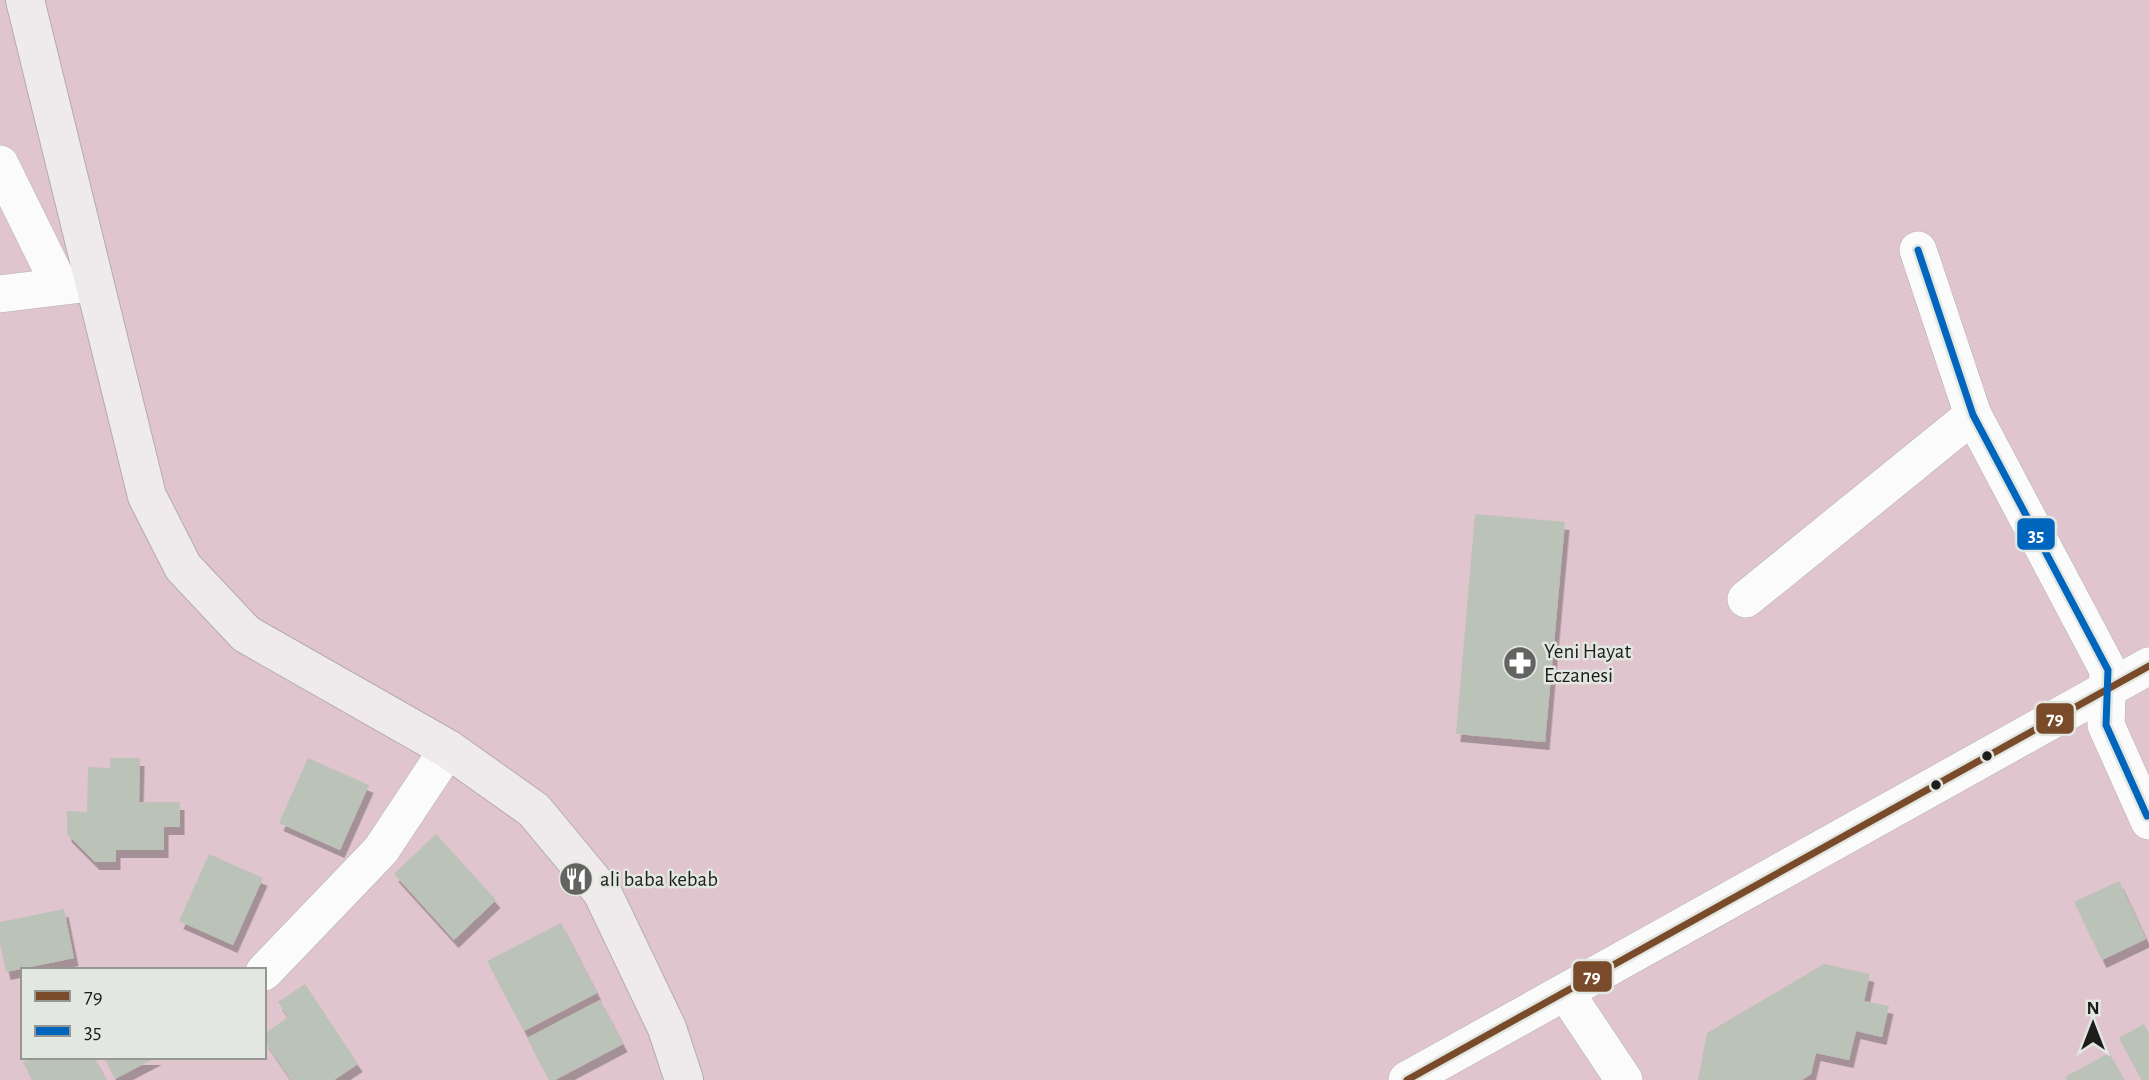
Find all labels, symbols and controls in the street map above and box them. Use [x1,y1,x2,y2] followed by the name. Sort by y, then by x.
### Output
[2016,517,2056,551] line badge: 35
[2028,526,2044,545] text: 35
[1544,641,1632,686] place label: Yeni Hayat Eczanesi
[1501,644,1539,682] pharmacy icon: Yeni Hayat Eczanesi
[2035,702,2075,735] line badge: 79
[2046,710,2064,729] text: 79
[1980,749,1994,763] unlabelled marker
[1929,778,1943,792] unlabelled marker
[557,860,595,898] restaurant icon: ali baba kebab
[600,869,718,890] place label: ali baba kebab
[1572,960,1613,993] line badge: 79
[21,968,266,1059] legend
[1583,968,1601,987] text: 79
[84,986,103,1007] text: 79
[2058,989,2128,1059] north arrow
[2086,999,2100,1018] text: N
[84,1021,101,1042] text: 35

